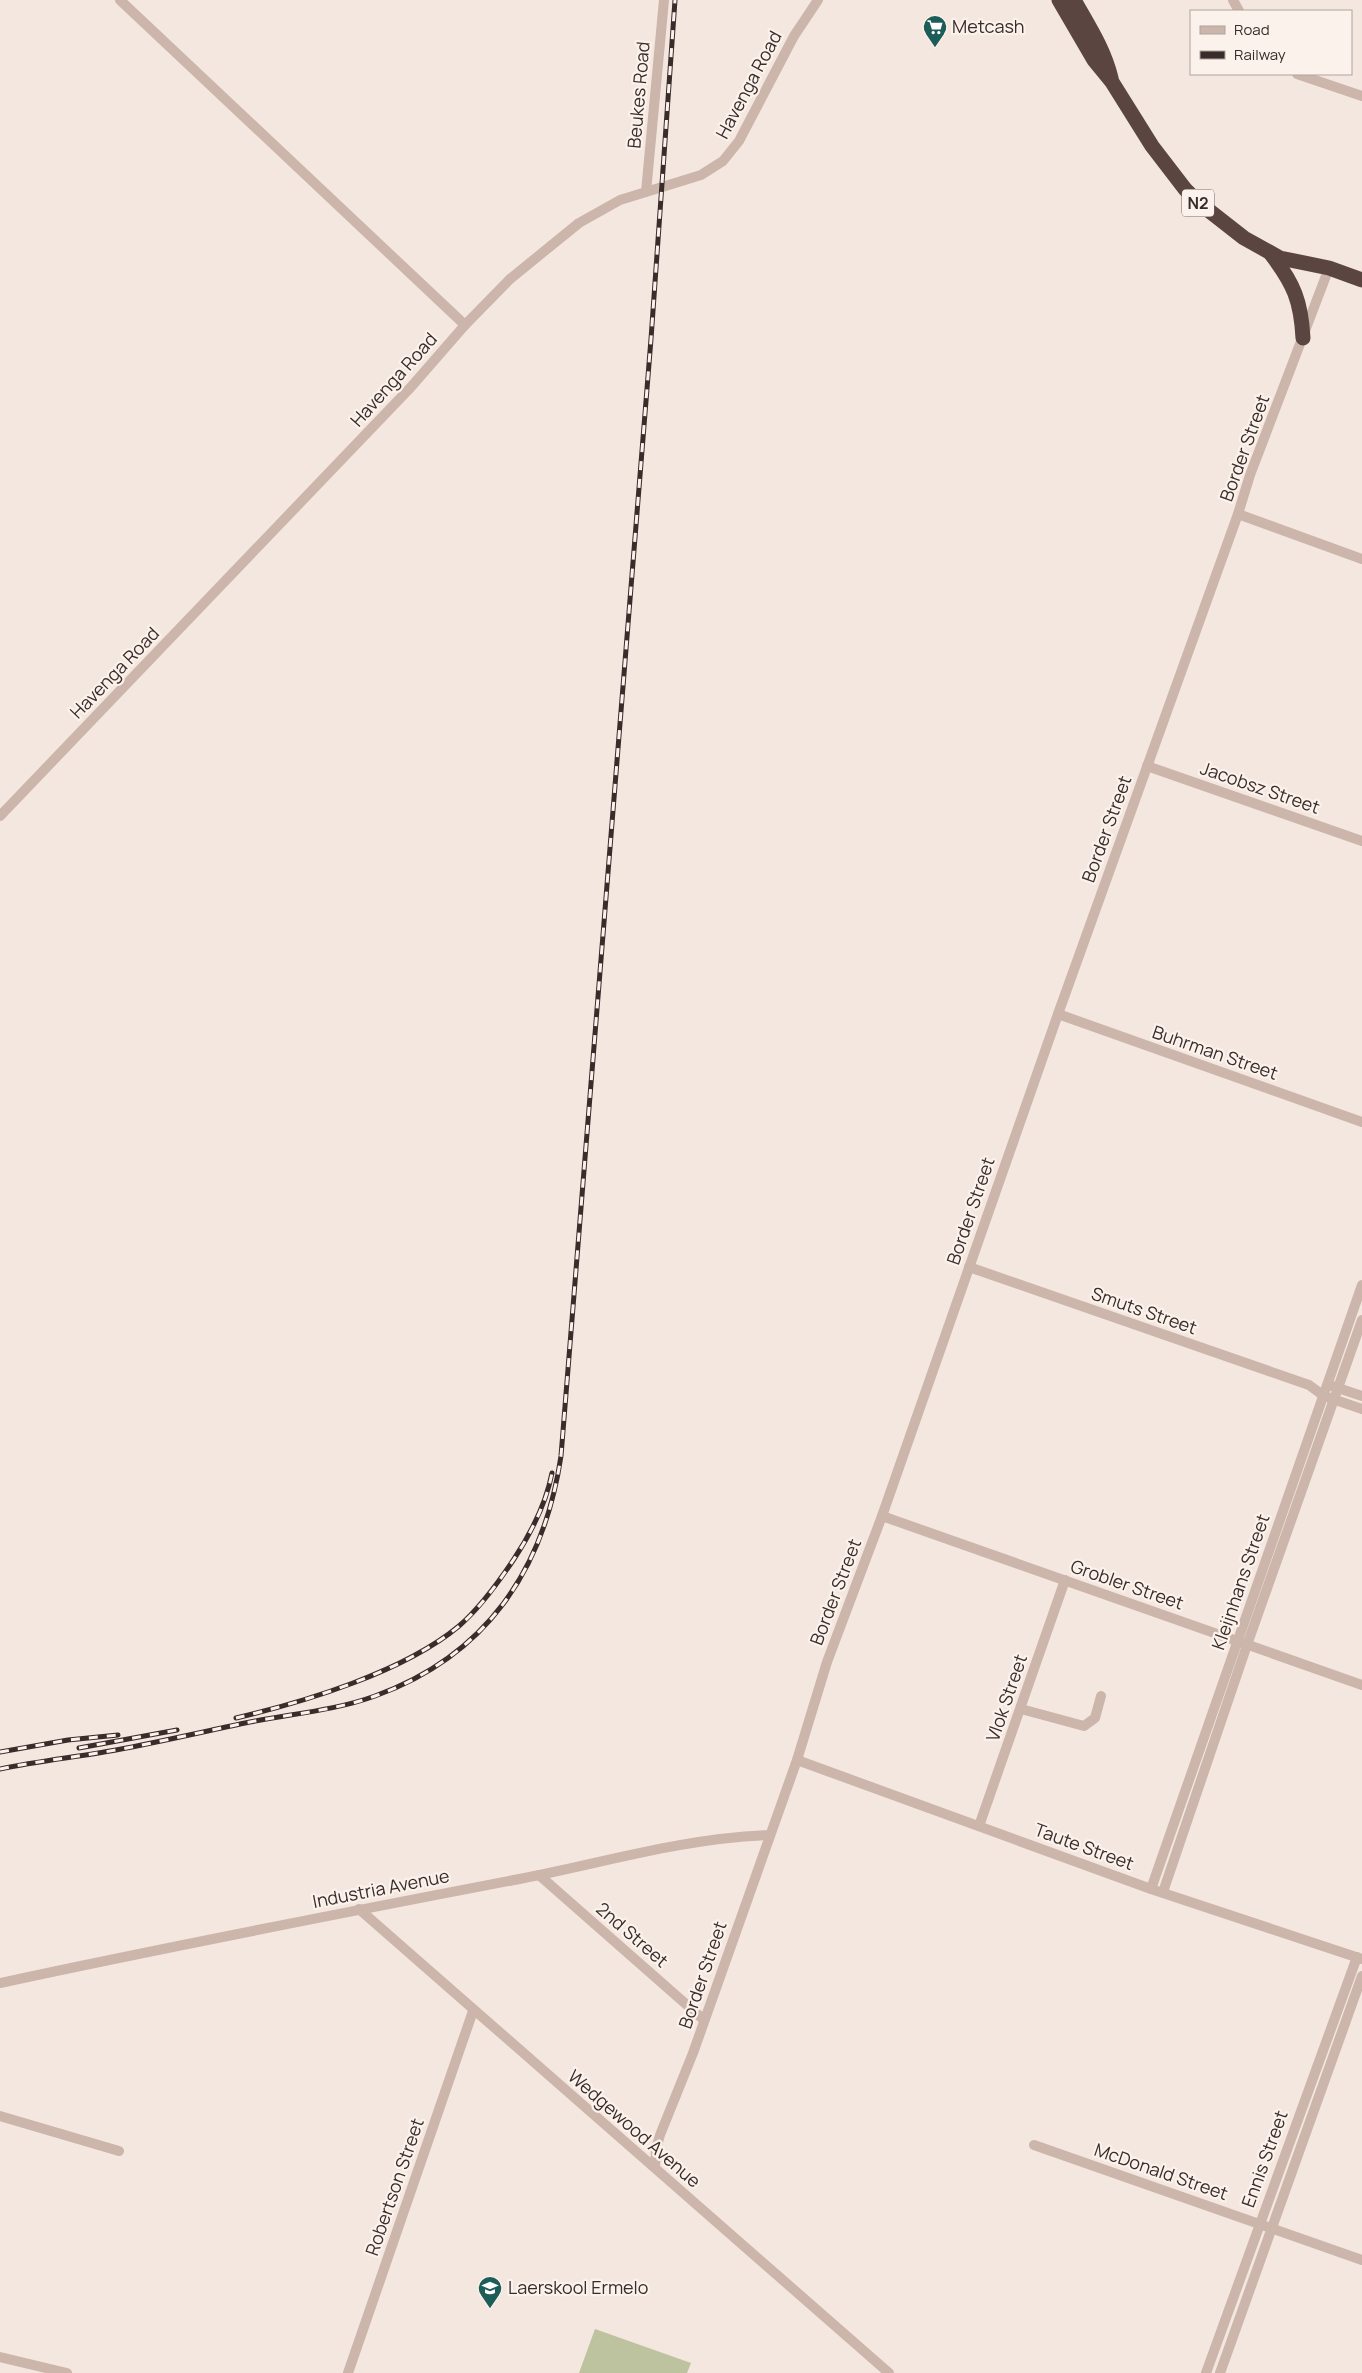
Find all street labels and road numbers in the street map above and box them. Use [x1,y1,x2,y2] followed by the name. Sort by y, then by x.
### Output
[710,27,787,143] street label: Havenga Road
[621,40,655,149] street label: Beukes Road
[1182,190,1214,217] road number: N2
[345,327,442,431] street label: Havenga Road
[1214,391,1275,504] street label: Border Street
[64,621,164,723] street label: Havenga Road
[1197,755,1323,819] street label: Jacobsz Street
[1076,772,1137,885] street label: Border Street
[1149,1019,1281,1085] street label: Buhrman Street
[940,1154,1000,1268] street label: Border Street
[1088,1281,1200,1339] street label: Smuts Street
[1206,1511,1275,1653] street label: Kleijnhans Street
[804,1535,866,1648] street label: Border Street
[1068,1554,1187,1615] street label: Grobler Street
[980,1651,1032,1744] street label: Vlok Street
[1031,1817,1137,1875] street label: Taute Street
[310,1863,451,1913] street label: Industria Avenue
[592,1896,674,1972] street label: 2nd Street
[672,1918,732,2032] street label: Border Street
[563,2064,706,2193] street label: Wedgewood Avenue
[1235,2107,1293,2211] street label: Ennis Street
[359,2115,429,2259] street label: Robertson Street
[1091,2137,1231,2205] street label: McDonald Street

